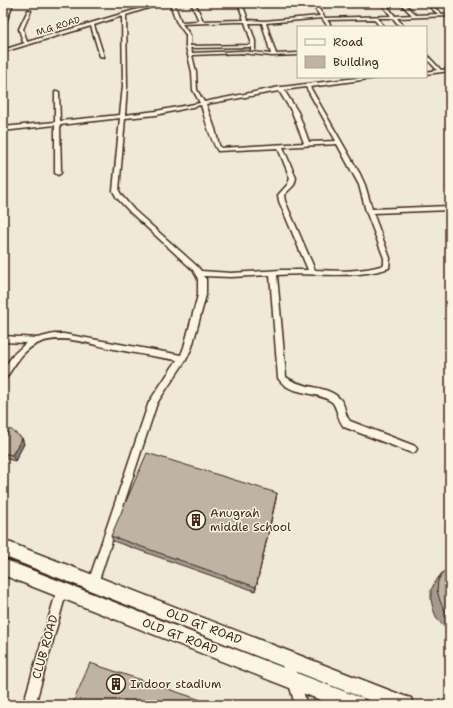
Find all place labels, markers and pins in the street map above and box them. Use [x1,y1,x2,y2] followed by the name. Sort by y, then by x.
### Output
[210,505,291,535] place label: Anugrah middle School
[185,509,207,531] building icon: Anugrah middle School
[105,673,127,695] building icon: Indoor stadium
[130,676,221,692] place label: Indoor stadium

